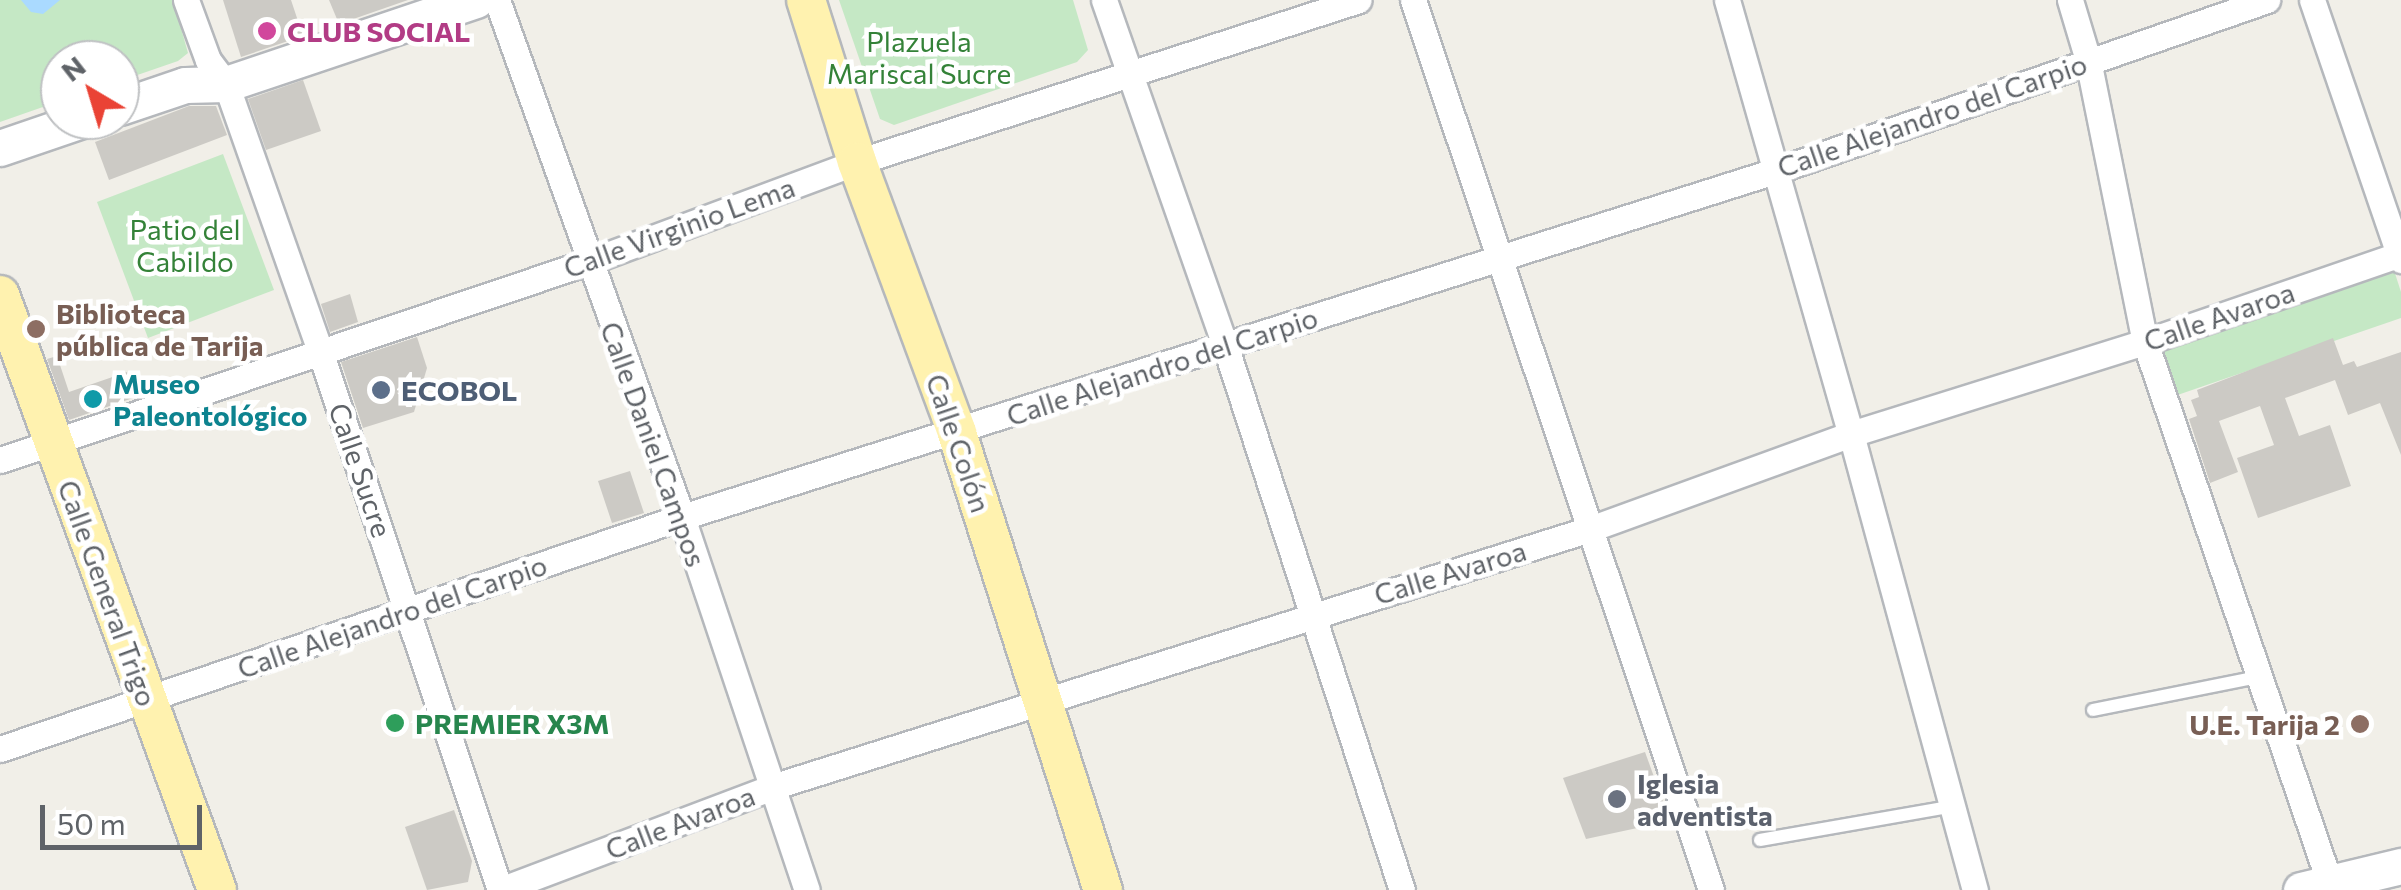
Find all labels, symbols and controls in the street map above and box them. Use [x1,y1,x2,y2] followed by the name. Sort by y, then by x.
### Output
[287,14,470,48] place label: CLUB SOCIAL
[256,20,278,42] marker: CLUB SOCIAL
[827,24,1011,90] park label: Plazuela Mariscal Sucre
[40,40,140,140] north arrow
[1773,46,2091,184] street label: Calle Alejandro del Carpio
[54,48,92,88] text: N
[559,170,799,284] street label: Calle Virginio Lema
[129,212,241,278] park label: Patio del Cabildo
[2139,275,2299,357] street label: Calle Avaroa
[56,296,263,362] place label: Biblioteca pública de Tarija
[1002,300,1322,432] street label: Calle Alejandro del Carpio
[594,317,714,571] street label: Calle Daniel Campos
[25,318,47,340] marker: Biblioteca pública de Tarija
[113,366,308,432] place label: Museo Paleontológico
[920,369,998,517] street label: Calle Colón
[401,373,517,407] place label: ECOBOL
[370,379,392,401] marker: ECOBOL
[82,388,104,410] marker: Museo Paleontológico
[322,399,400,541] street label: Calle Sucre
[52,475,164,711] street label: Calle General Trigo
[1370,533,1530,611] street label: Calle Avaroa
[233,547,551,685] street label: Calle Alejandro del Carpio
[415,706,610,740] place label: PREMIER X3M
[2189,707,2340,741] place label: U.E. Tarija 2
[384,712,406,734] marker: PREMIER X3M
[2349,713,2371,735] marker: U.E. Tarija 2
[1637,766,1773,832] place label: Iglesia adventista
[601,778,759,866] street label: Calle Avaroa
[45,785,208,847] scale bar
[1606,788,1628,810] marker: Iglesia adventista
[57,804,126,841] text: 50 m

